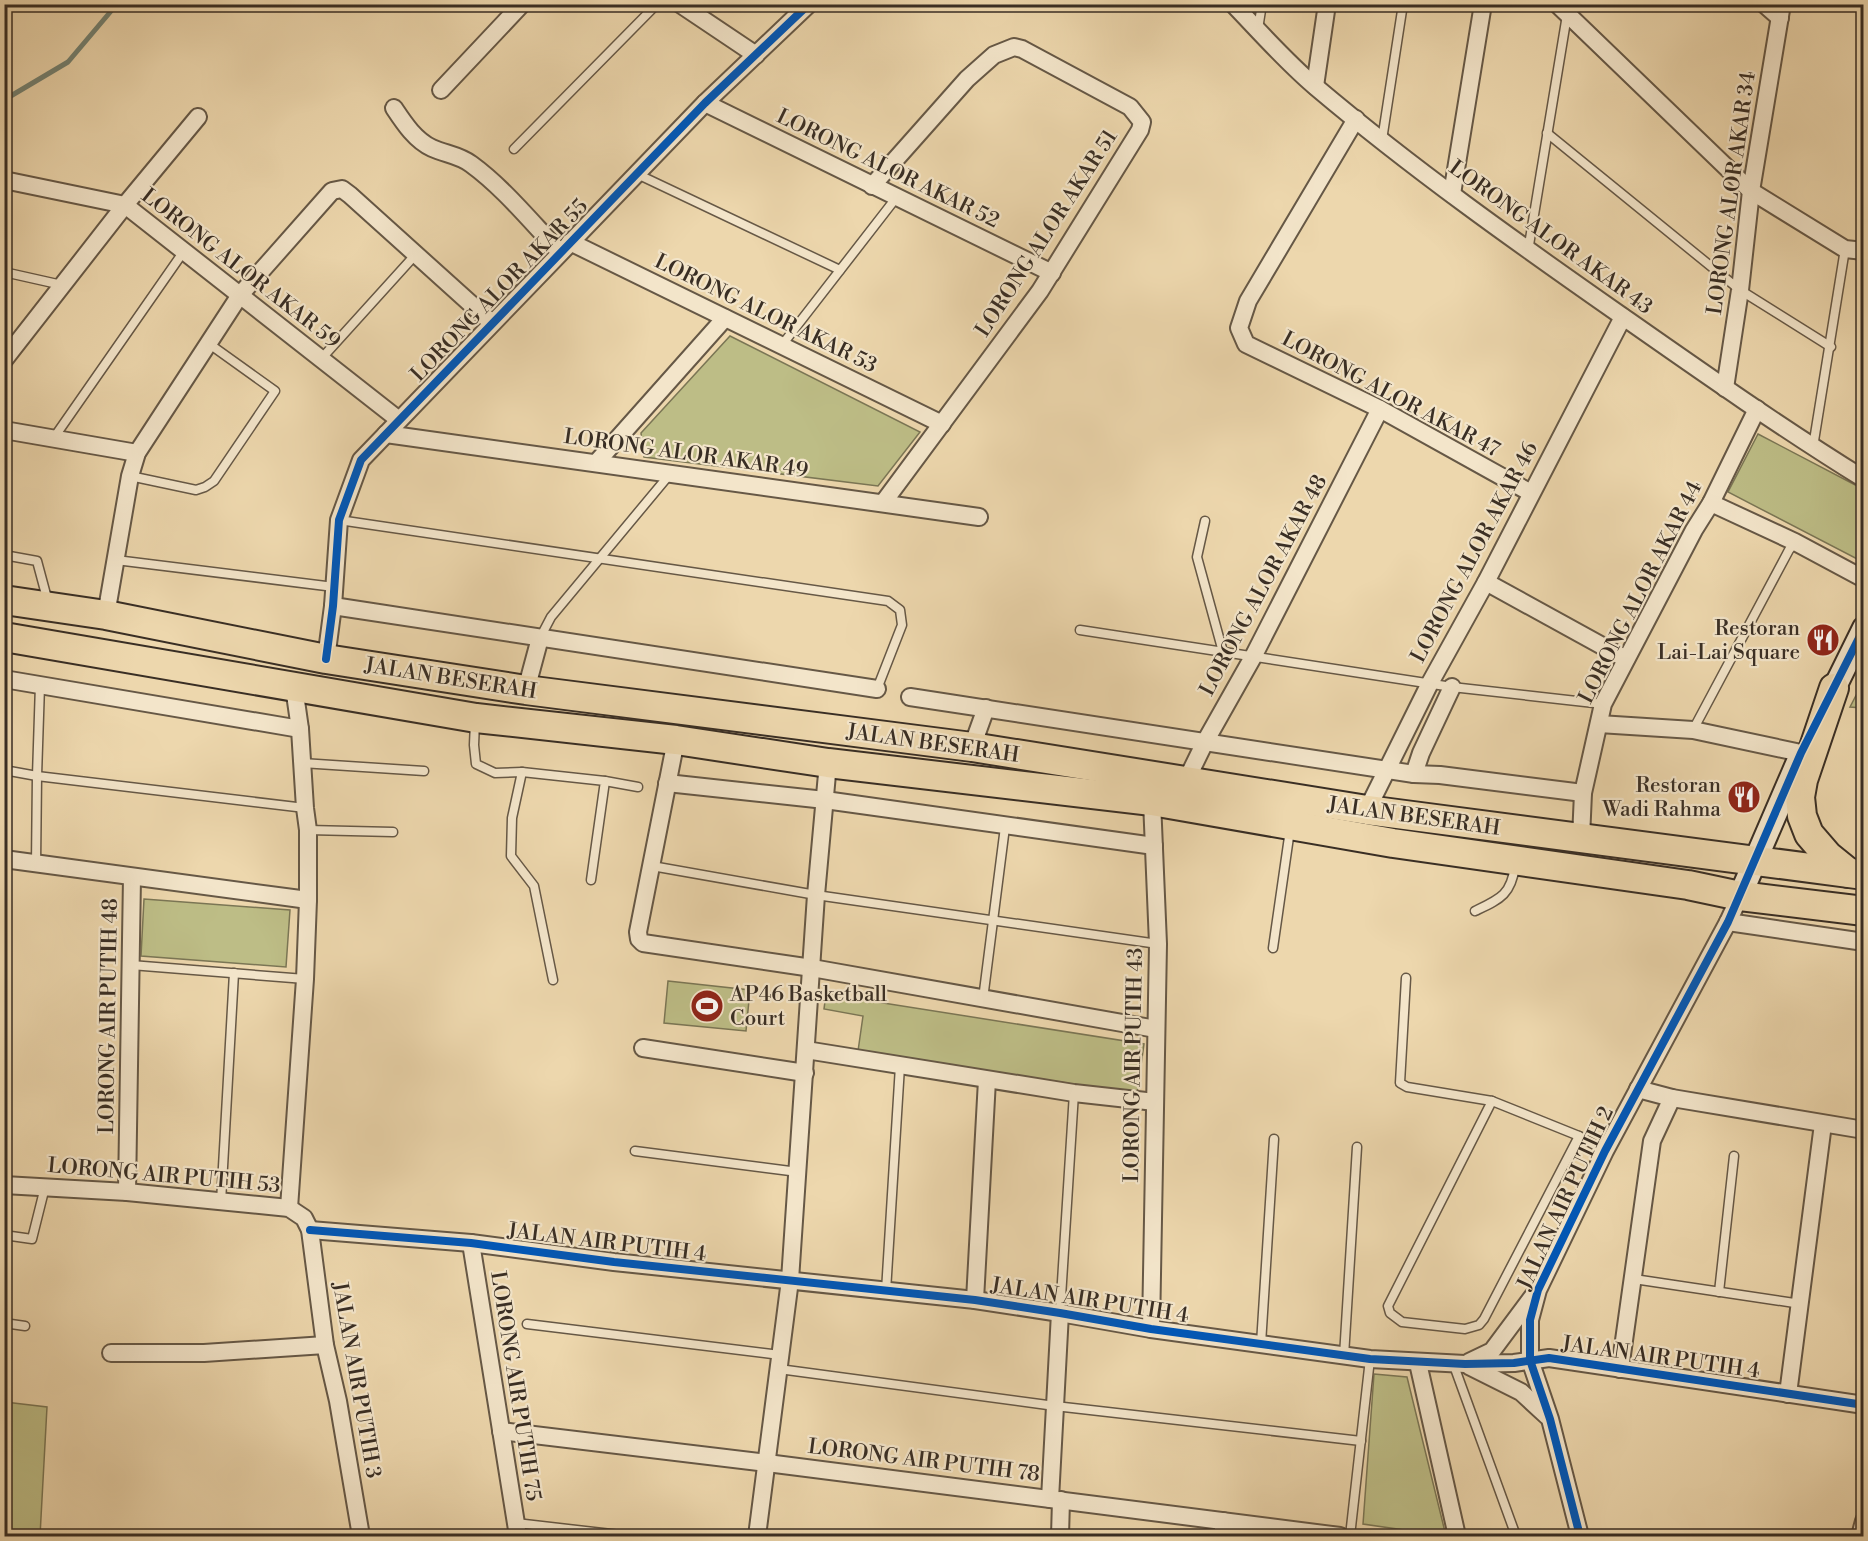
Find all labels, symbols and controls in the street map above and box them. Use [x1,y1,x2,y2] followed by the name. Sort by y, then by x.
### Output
[1702,70,1762,317] street label: LORONG ALOR AKAR 34
[772,104,1003,234] street label: LORONG ALOR AKAR 52
[970,125,1124,342] street label: LORONG ALOR AKAR 51
[1444,155,1657,320] street label: LORONG ALOR AKAR 43
[136,183,345,355] street label: LORONG ALOR AKAR 59
[406,194,594,388] street label: LORONG ALOR AKAR 55
[650,249,881,379] street label: LORONG ALOR AKAR 53
[1277,326,1504,464] street label: LORONG ALOR AKAR 47
[562,424,810,484] street label: LORONG ALOR AKAR 49
[1406,437,1544,667] street label: LORONG ALOR AKAR 46
[1195,471,1333,700] street label: LORONG ALOR AKAR 48
[1573,477,1708,708] street label: LORONG ALOR AKAR 44
[1657,616,1800,666] place label: Restoran Lai-Lai Square
[1805,622,1841,658] restaurant icon: Restoran Lai-Lai Square
[362,652,539,705] street label: JALAN BESERAH
[844,719,1021,769] street label: JALAN BESERAH
[1601,773,1721,823] place label: Restoran Wadi Rahma
[1726,779,1762,815] restaurant icon: Restoran Wadi Rahma
[1325,792,1502,842] street label: JALAN BESERAH
[94,898,124,1134] street label: LORONG AIR PUTIH 48
[1119,947,1149,1183] street label: LORONG AIR PUTIH 43
[729,982,887,1032] place label: AP46 Basketball Court
[689,988,725,1024] sports icon: AP46 Basketball Court
[1512,1103,1620,1295] street label: JALAN AIR PUTIH 2
[46,1153,281,1199] street label: LORONG AIR PUTIH 53
[505,1218,708,1268] street label: JALAN AIR PUTIH 4
[484,1269,546,1503] street label: LORONG AIR PUTIH 75
[988,1272,1191,1329] street label: JALAN AIR PUTIH 4
[326,1279,386,1480] street label: JALAN AIR PUTIH 3
[1559,1331,1762,1385] street label: JALAN AIR PUTIH 4
[806,1434,1041,1488] street label: LORONG AIR PUTIH 78

